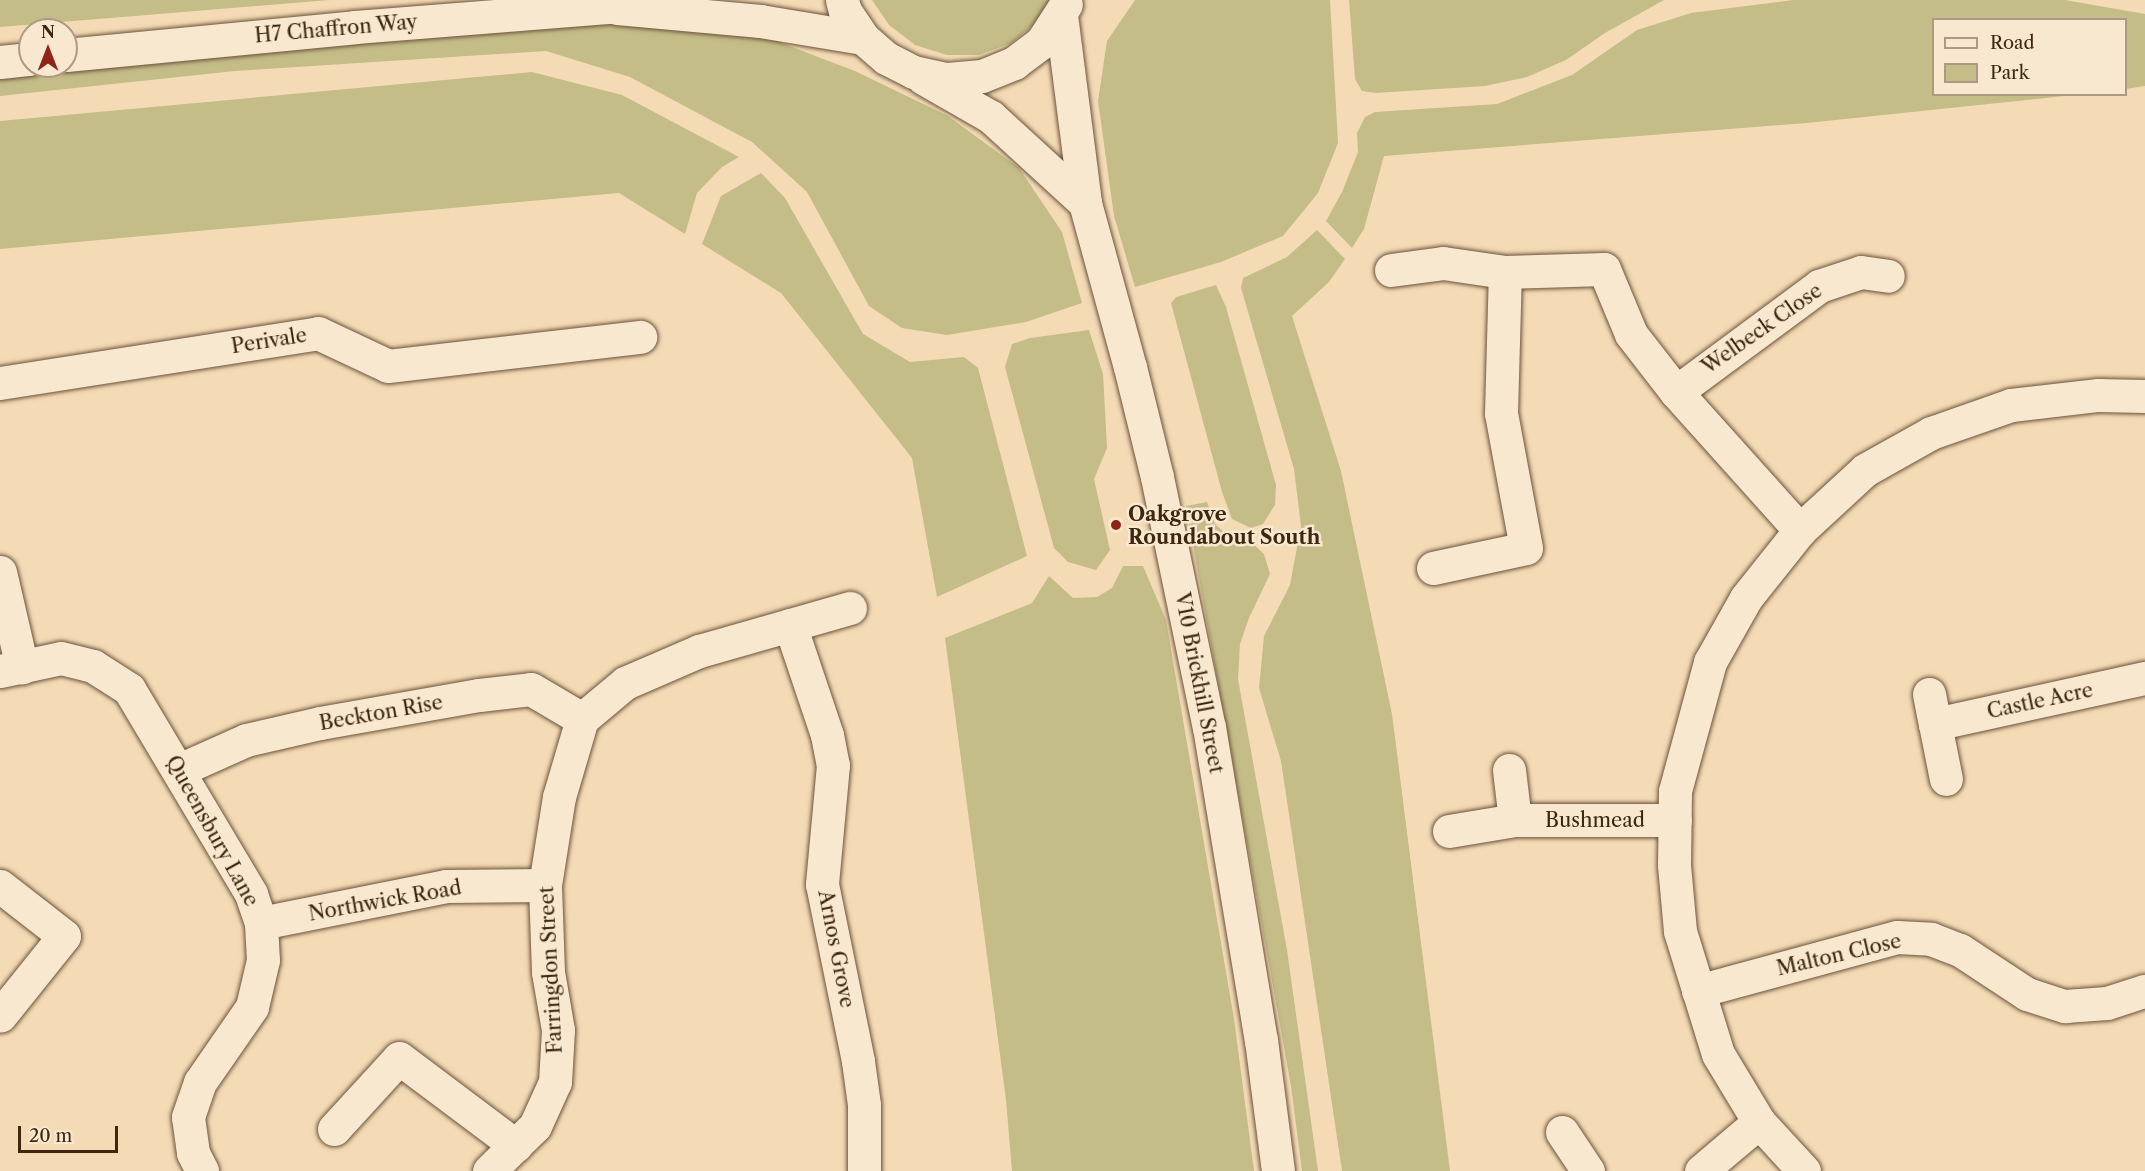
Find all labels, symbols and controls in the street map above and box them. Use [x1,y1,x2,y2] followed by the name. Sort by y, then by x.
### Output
[253,10,419,48] street label: H7 Chaffron Way
[18,18,78,78] north arrow
[1932,18,2127,96] legend
[41,22,55,42] text: N
[1990,32,2035,54] text: Road
[1990,62,2029,84] text: Park
[1697,279,1827,379] street label: Welbeck Close
[230,323,308,359] street label: Perivale
[1128,502,1320,549] place label: Oakgrove Roundabout South
[1109,518,1123,532] marker: Oakgrove Roundabout South
[1170,590,1228,776] street label: V10 Brickhill Street
[1984,678,2096,724] street label: Castle Acre
[317,690,445,736] street label: Beckton Rise
[160,751,264,911] street label: Queensbury Lane
[1545,808,1645,832] street label: Bushmead
[306,876,464,926] street label: Northwick Road
[535,886,567,1054] street label: Farringdon Street
[813,888,859,1010] street label: Arnos Grove
[1774,929,1904,981] street label: Malton Close
[21,1114,122,1152] scale bar
[29,1125,72,1147] text: 20 m

